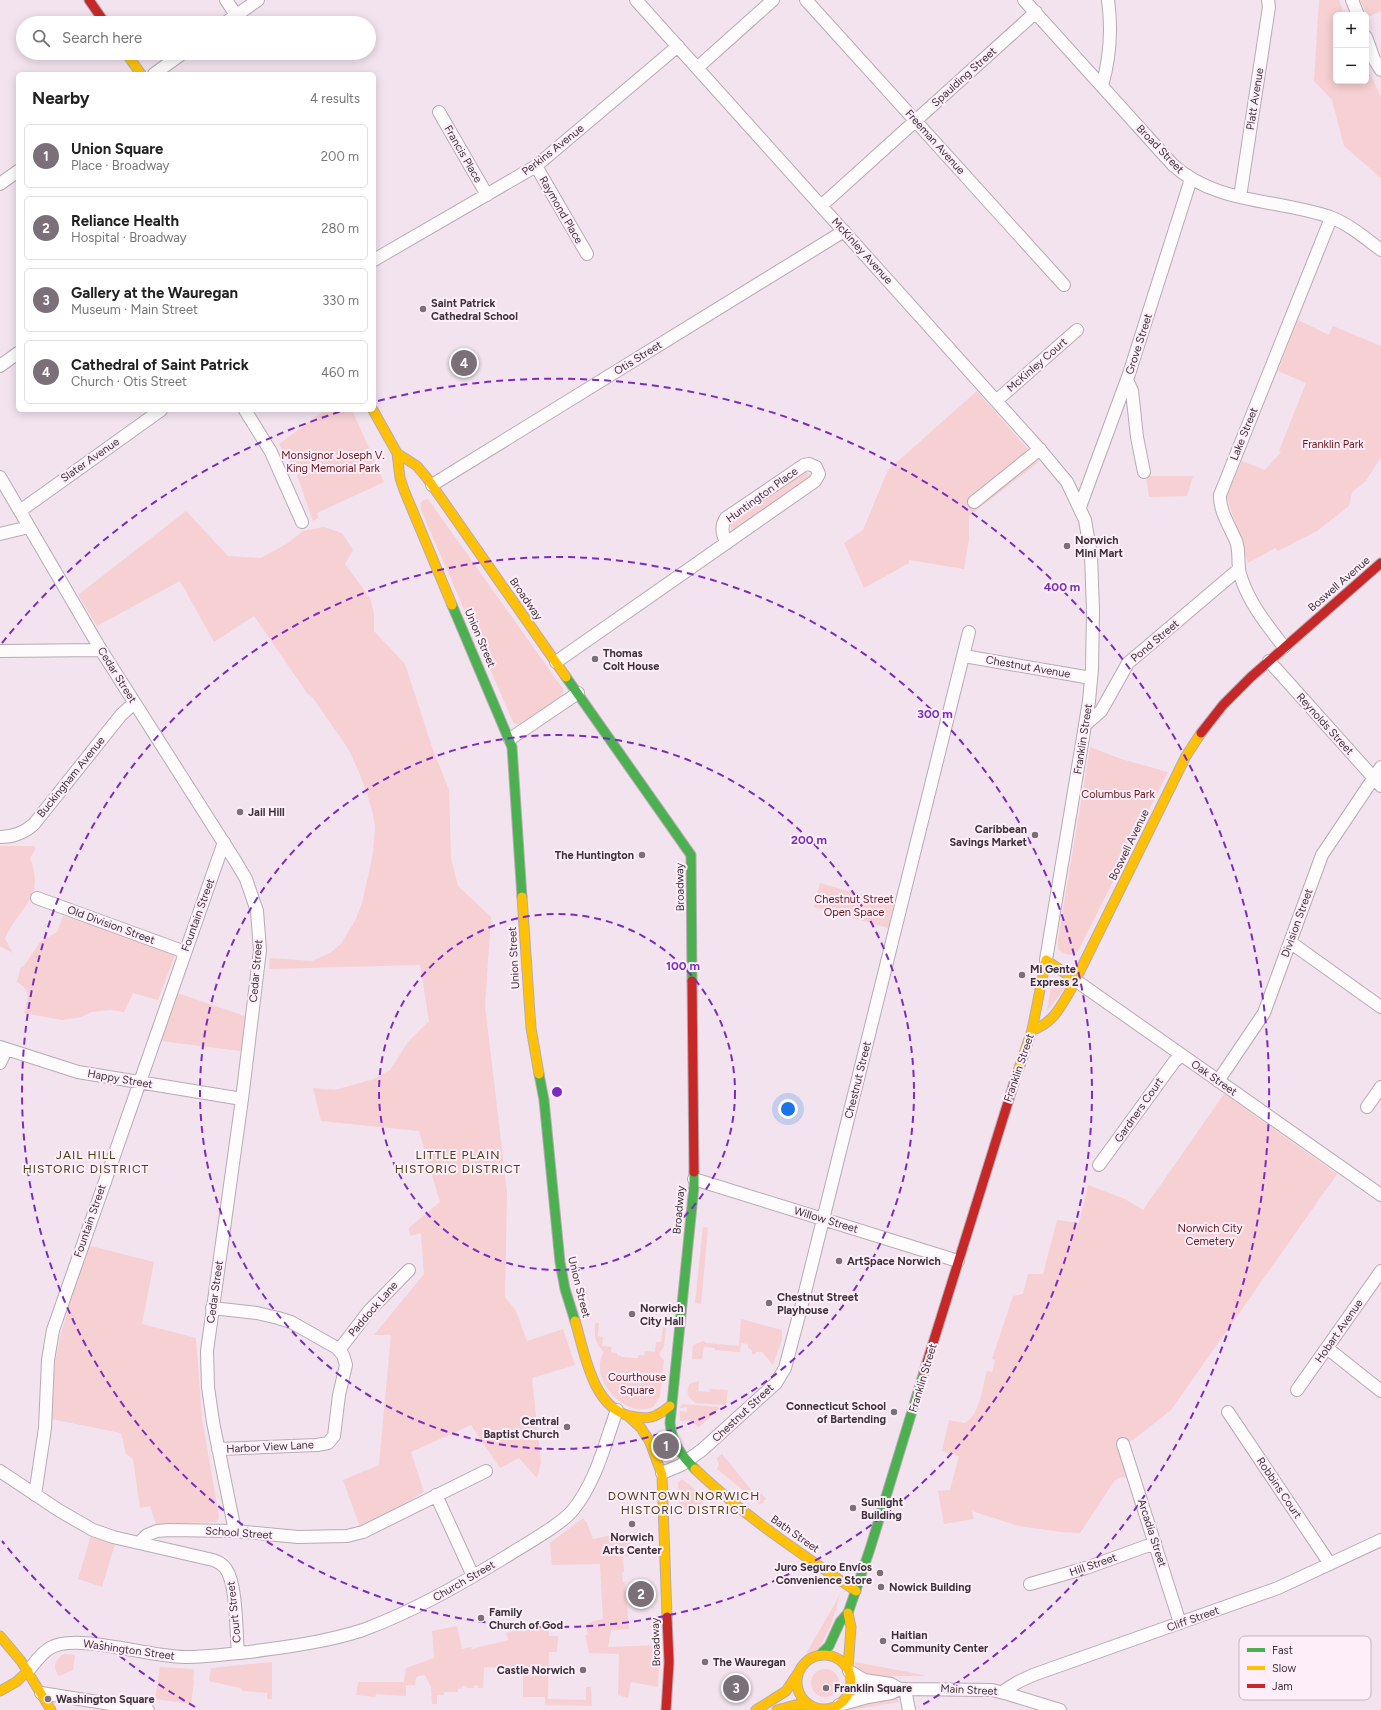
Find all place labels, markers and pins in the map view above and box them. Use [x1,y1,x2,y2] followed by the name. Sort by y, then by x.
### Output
[431,297,518,323] place label: Saint Patrick Cathedral School
[418,304,428,314] marker: Saint Patrick Cathedral School
[451,348,477,378] pin: 4
[1075,534,1124,560] place label: Norwich Mini Mart
[1062,541,1072,551] marker: Norwich Mini Mart
[603,647,659,673] place label: Thomas Colt House
[590,654,600,664] marker: Thomas Colt House
[248,806,285,819] place label: Jail Hill
[235,807,245,817] marker: Jail Hill
[949,823,1028,849] place label: Caribbean Savings Market
[1030,830,1040,840] marker: Caribbean Savings Market
[555,849,634,862] place label: The Huntington
[637,850,647,860] marker: The Huntington
[1030,963,1078,989] place label: Mi Gente Express 2
[1017,970,1027,980] marker: Mi Gente Express 2
[550,1085,564,1099] centre of rings
[847,1255,941,1268] place label: ArtSpace Norwich
[834,1256,844,1266] marker: ArtSpace Norwich
[777,1291,859,1317] place label: Chestnut Street Playhouse
[764,1298,774,1308] marker: Chestnut Street Playhouse
[640,1302,684,1328] place label: Norwich City Hall
[627,1309,637,1319] marker: Norwich City Hall
[786,1400,886,1426] place label: Connecticut School of Bartending
[889,1407,899,1417] marker: Connecticut School of Bartending
[483,1415,559,1441] place label: Central Baptist Church
[562,1422,572,1432] marker: Central Baptist Church
[653,1431,679,1461] pin: 1
[861,1496,904,1522] place label: Sunlight Building
[848,1503,858,1513] marker: Sunlight Building
[627,1519,637,1529] marker: Norwich Arts Center
[602,1531,662,1557] place label: Norwich Arts Center
[775,1561,872,1587] place label: Juro Seguro Envíos Convenience Store
[875,1568,885,1578] marker: Juro Seguro Envíos Convenience Store
[628,1579,654,1609] pin: 2
[889,1581,971,1594] place label: Nowick Building
[876,1582,886,1592] marker: Nowick Building
[489,1606,563,1632] place label: Family Church of God
[476,1613,486,1623] marker: Family Church of God
[891,1629,989,1655] place label: Haitian Community Center
[878,1636,888,1646] marker: Haitian Community Center
[713,1656,786,1669] place label: The Wauregan
[700,1657,710,1667] marker: The Wauregan
[497,1664,575,1677] place label: Castle Norwich
[578,1665,588,1675] marker: Castle Norwich
[723,1673,749,1703] pin: 3
[834,1682,912,1695] place label: Franklin Square
[821,1683,831,1693] marker: Franklin Square
[56,1693,155,1706] place label: Washington Square
[43,1694,53,1704] marker: Washington Square

